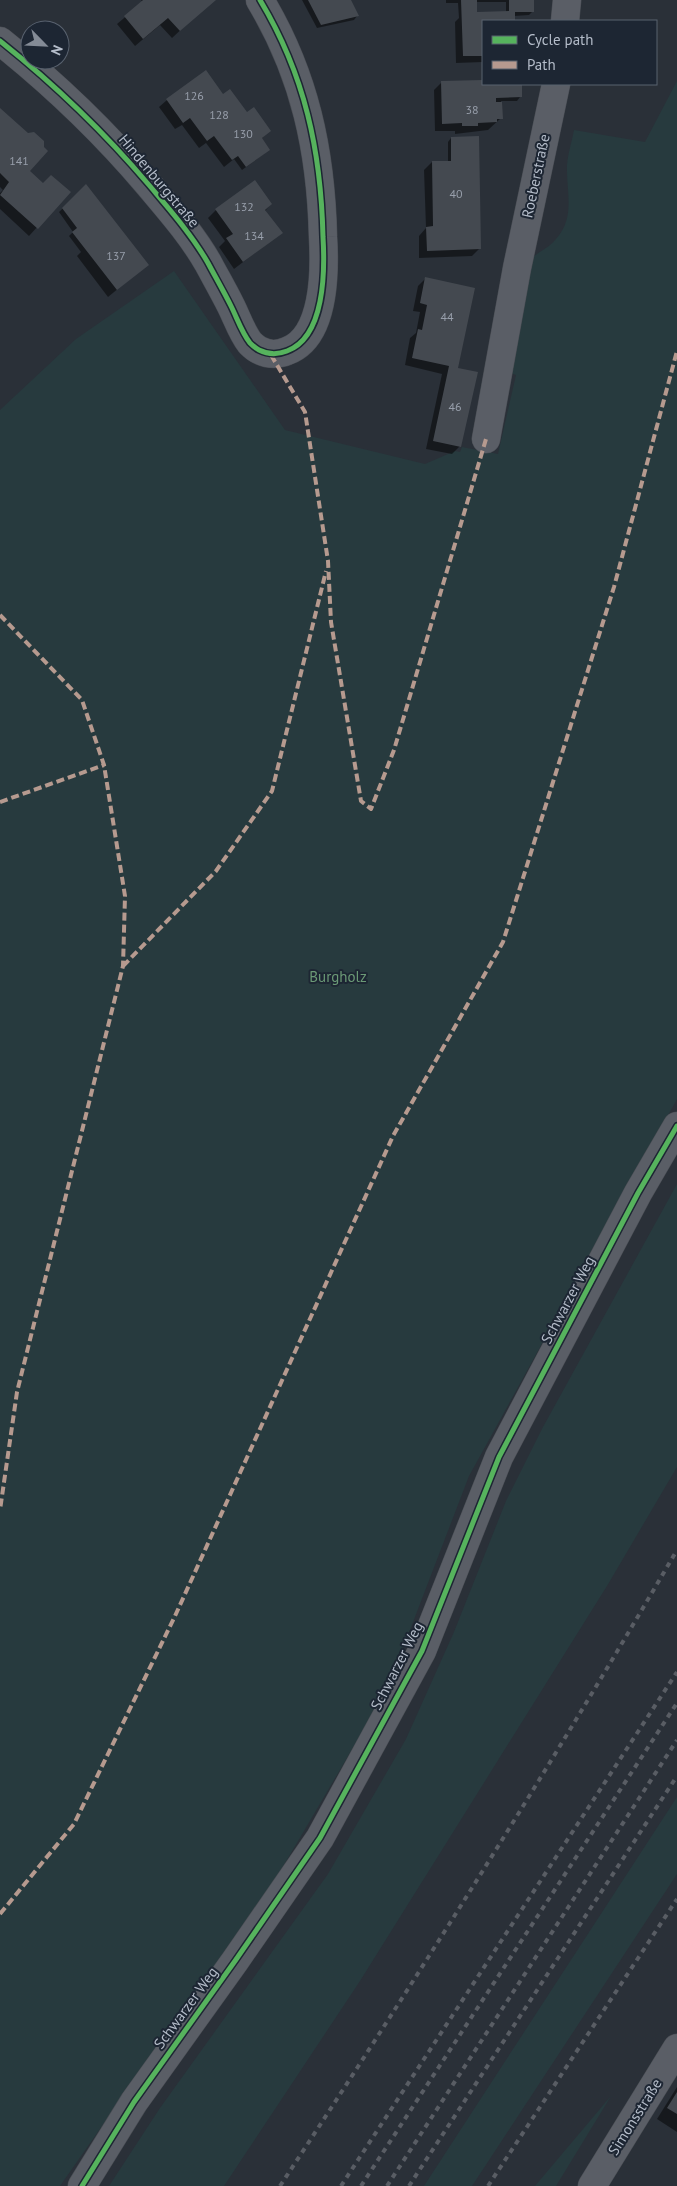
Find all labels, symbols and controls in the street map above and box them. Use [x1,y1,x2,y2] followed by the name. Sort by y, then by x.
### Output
[20,20,70,70] north arrow
[482,20,657,85] legend
[527,30,593,49] text: Cycle path
[47,42,67,58] text: N
[527,55,556,74] text: Path
[184,88,204,103] house number: 126
[465,102,479,117] house number: 38
[209,107,229,122] house number: 128
[233,126,253,141] house number: 130
[115,130,204,231] street label: Hindenburgstraße
[517,132,554,220] street label: Roeberstraße
[9,153,29,168] house number: 141
[449,186,463,201] house number: 40
[234,199,254,214] house number: 132
[244,228,264,243] house number: 134
[106,248,126,263] house number: 137
[440,309,454,324] house number: 44
[448,399,462,414] house number: 46
[309,967,367,986] park label: Burgholz
[536,1253,599,1347] street label: Schwarzer Weg
[366,1618,427,1713] street label: Schwarzer Weg
[149,1963,222,2052] street label: Schwarzer Weg
[603,2075,666,2159] street label: Simonsstraße

